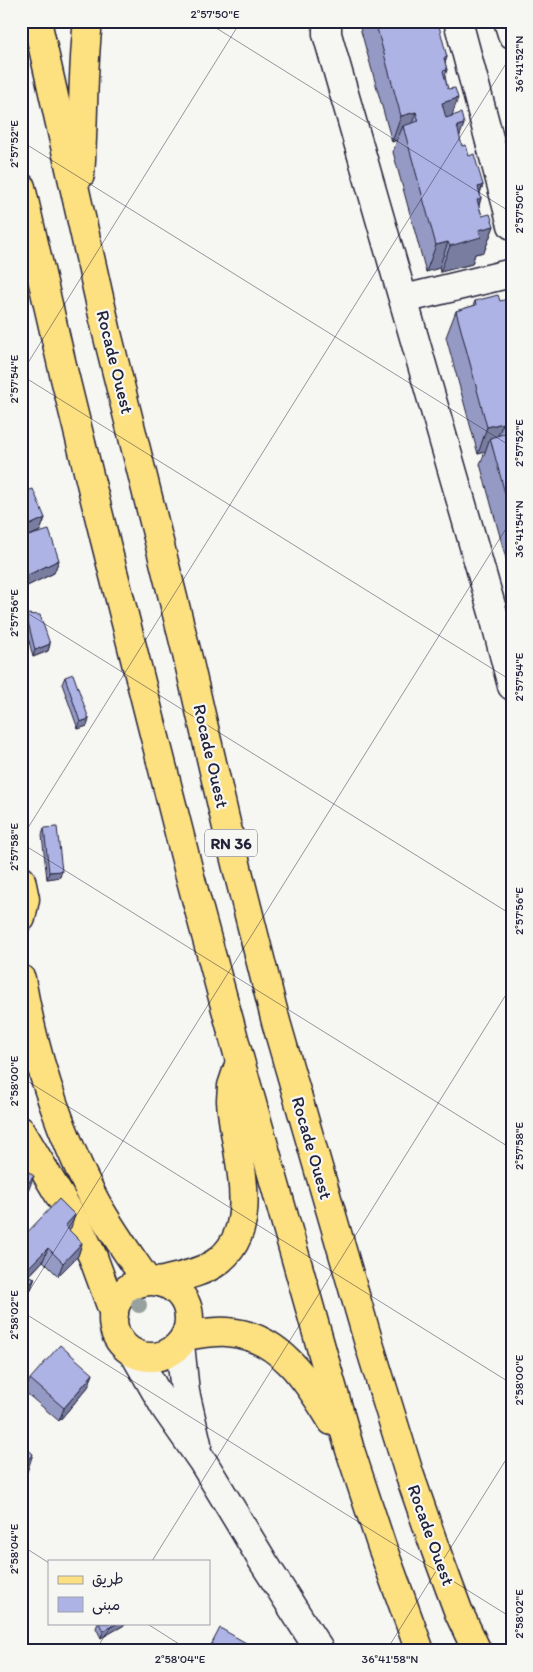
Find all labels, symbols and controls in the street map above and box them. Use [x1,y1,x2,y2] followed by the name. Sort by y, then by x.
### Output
[190,7,240,21] text: 2°57'50"E
[512,36,526,92] text: 36°41'52"N
[7,120,21,168] text: 2°57'52"E
[512,184,526,234] text: 2°57'50"E
[91,308,139,416] street label: Rocade Ouest
[7,354,21,403] text: 2°57'54"E
[512,419,526,467] text: 2°57'52"E
[512,500,526,558] text: 36°41'54"N
[7,589,21,637] text: 2°57'56"E
[512,652,526,701] text: 2°57'54"E
[188,702,234,810] street label: Rocade Ouest
[7,823,21,871] text: 2°57'58"E
[205,830,257,856] road number: RN 36
[512,887,526,935] text: 2°57'56"E
[7,1055,21,1106] text: 2°58'00"E
[287,1094,337,1202] street label: Rocade Ouest
[512,1122,526,1170] text: 2°57'58"E
[7,1290,21,1340] text: 2°58'02"E
[512,1354,526,1405] text: 2°58'00"E
[403,1481,460,1589] street label: Rocade Ouest
[7,1523,21,1574] text: 2°58'04"E
[48,1560,210,1624] legend
[92,1570,124,1588] text: طريق
[512,1589,526,1639] text: 2°58'02"E
[92,1596,120,1615] text: مبنى
[155,1652,206,1666] text: 2°58'04"E
[362,1652,418,1666] text: 36°41'58"N

